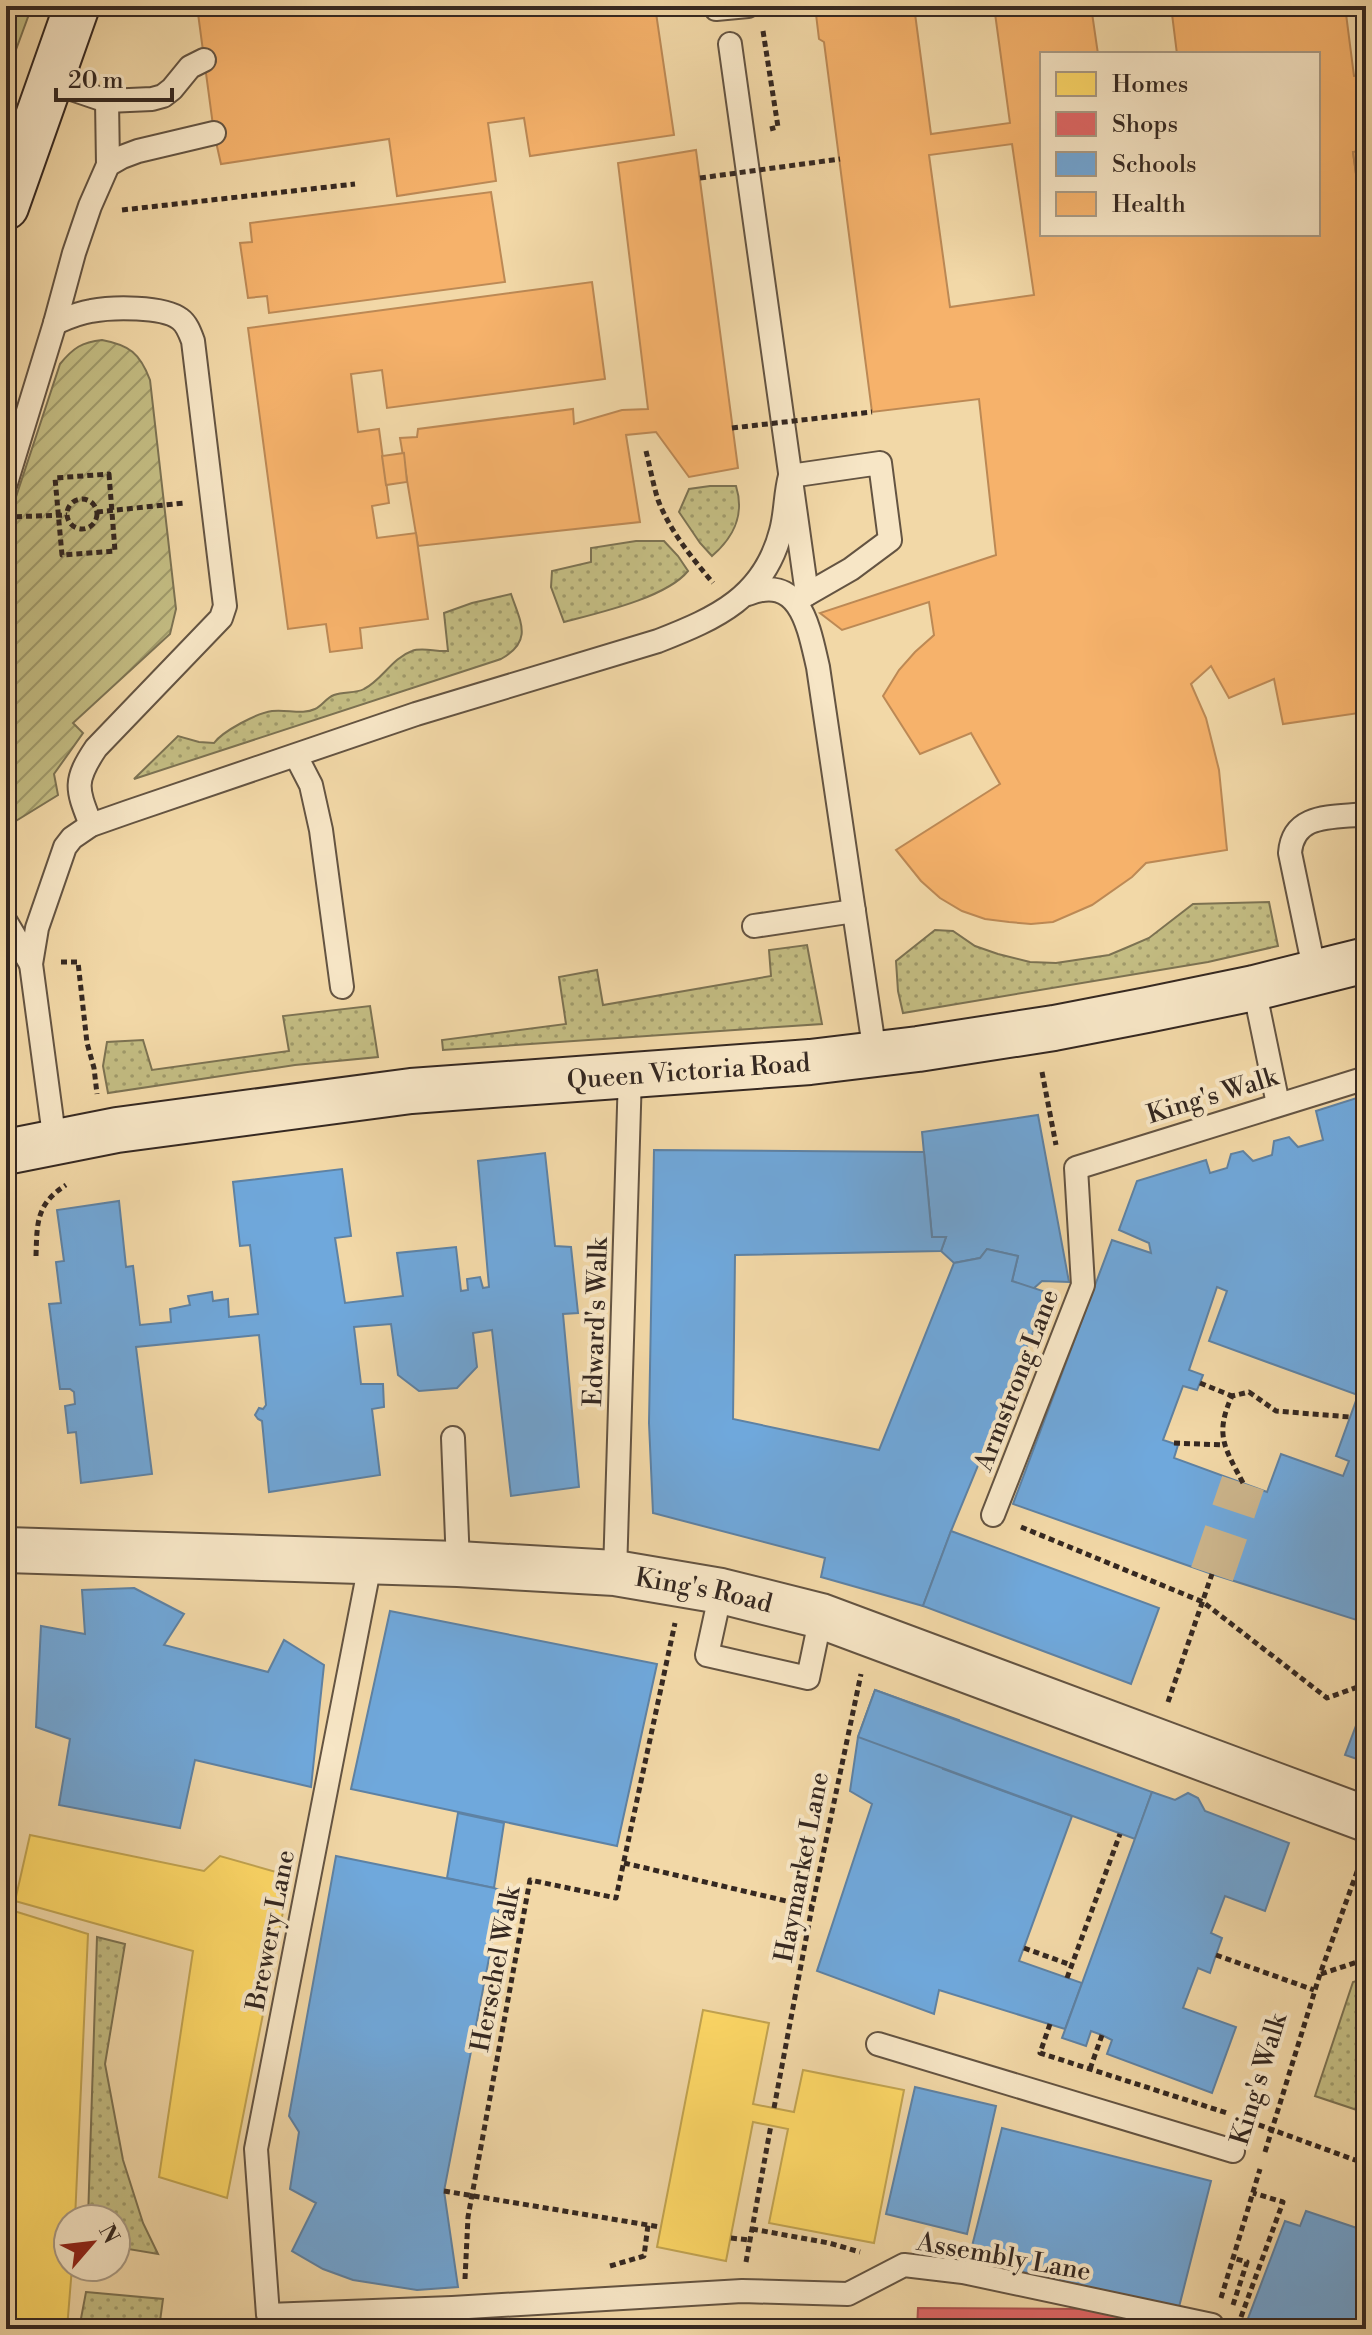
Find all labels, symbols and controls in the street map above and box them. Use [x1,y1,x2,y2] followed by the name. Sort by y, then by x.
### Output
[56,52,172,102] scale bar
[1040,52,1320,236] legend
[68,66,124,96] text: 20 m
[1112,70,1188,100] text: Homes
[1112,110,1178,140] text: Shops
[1112,150,1197,180] text: Schools
[1112,190,1186,220] text: Health
[566,1047,812,1097] street label: Queen Victoria Road
[1143,1060,1283,1131] street label: King's Walk
[577,1236,615,1407] street label: Edward's Walk
[967,1285,1066,1477] street label: Armstrong Lane
[633,1562,776,1620] street label: King's Road
[768,1769,836,1965] street label: Haymarket Lane
[240,1847,302,2014] street label: Brewery Lane
[464,1883,528,2054] street label: Herschel Walk
[1224,2009,1294,2149] street label: King's Walk
[52,2203,132,2283] north arrow
[92,2220,125,2249] text: N
[913,2226,1093,2288] street label: Assembly Lane

